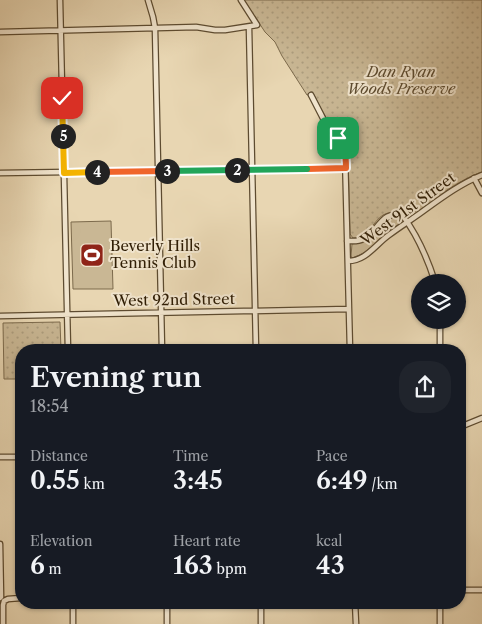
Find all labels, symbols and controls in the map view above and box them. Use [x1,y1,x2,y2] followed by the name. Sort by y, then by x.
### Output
[347,62,456,98] park label: Dan Ryan Woods Preserve
[41,77,83,119] pin
[48,84,76,112] icon: check
[317,117,359,159] pin
[50,124,76,148] pin: 5
[324,124,352,152] icon: arrive
[60,127,67,145] text: 5
[154,158,180,184] pin: 3
[224,158,250,182] pin: 2
[84,160,110,184] pin: 4
[233,161,242,179] text: 2
[164,162,171,180] text: 3
[93,163,102,181] text: 4
[356,167,459,250] street label: West 91st Street
[110,236,200,272] place label: Beverly Hills Tennis Club
[79,242,105,268] sports icon: Beverly Hills Tennis Club
[411,274,466,329] map controls
[411,274,466,329] button: layers
[112,289,236,310] street label: West 92nd Street
[30,360,202,394] text: Evening run
[399,361,451,413] button: share
[30,396,69,416] text: 18:54
[30,447,88,465] text: Distance
[173,447,208,465] text: Time
[316,447,348,465] text: Pace
[30,465,80,496] text: 0.55
[173,465,223,496] text: 3:45
[316,465,368,496] text: 6:49
[80,475,105,493] text: km
[368,475,398,493] text: /km
[30,532,93,550] text: Elevation
[173,532,240,550] text: Heart rate
[316,532,342,550] text: kcal
[30,550,45,581] text: 6
[173,550,213,581] text: 163
[316,550,345,581] text: 43
[45,560,62,578] text: m
[213,560,247,578] text: bpm

